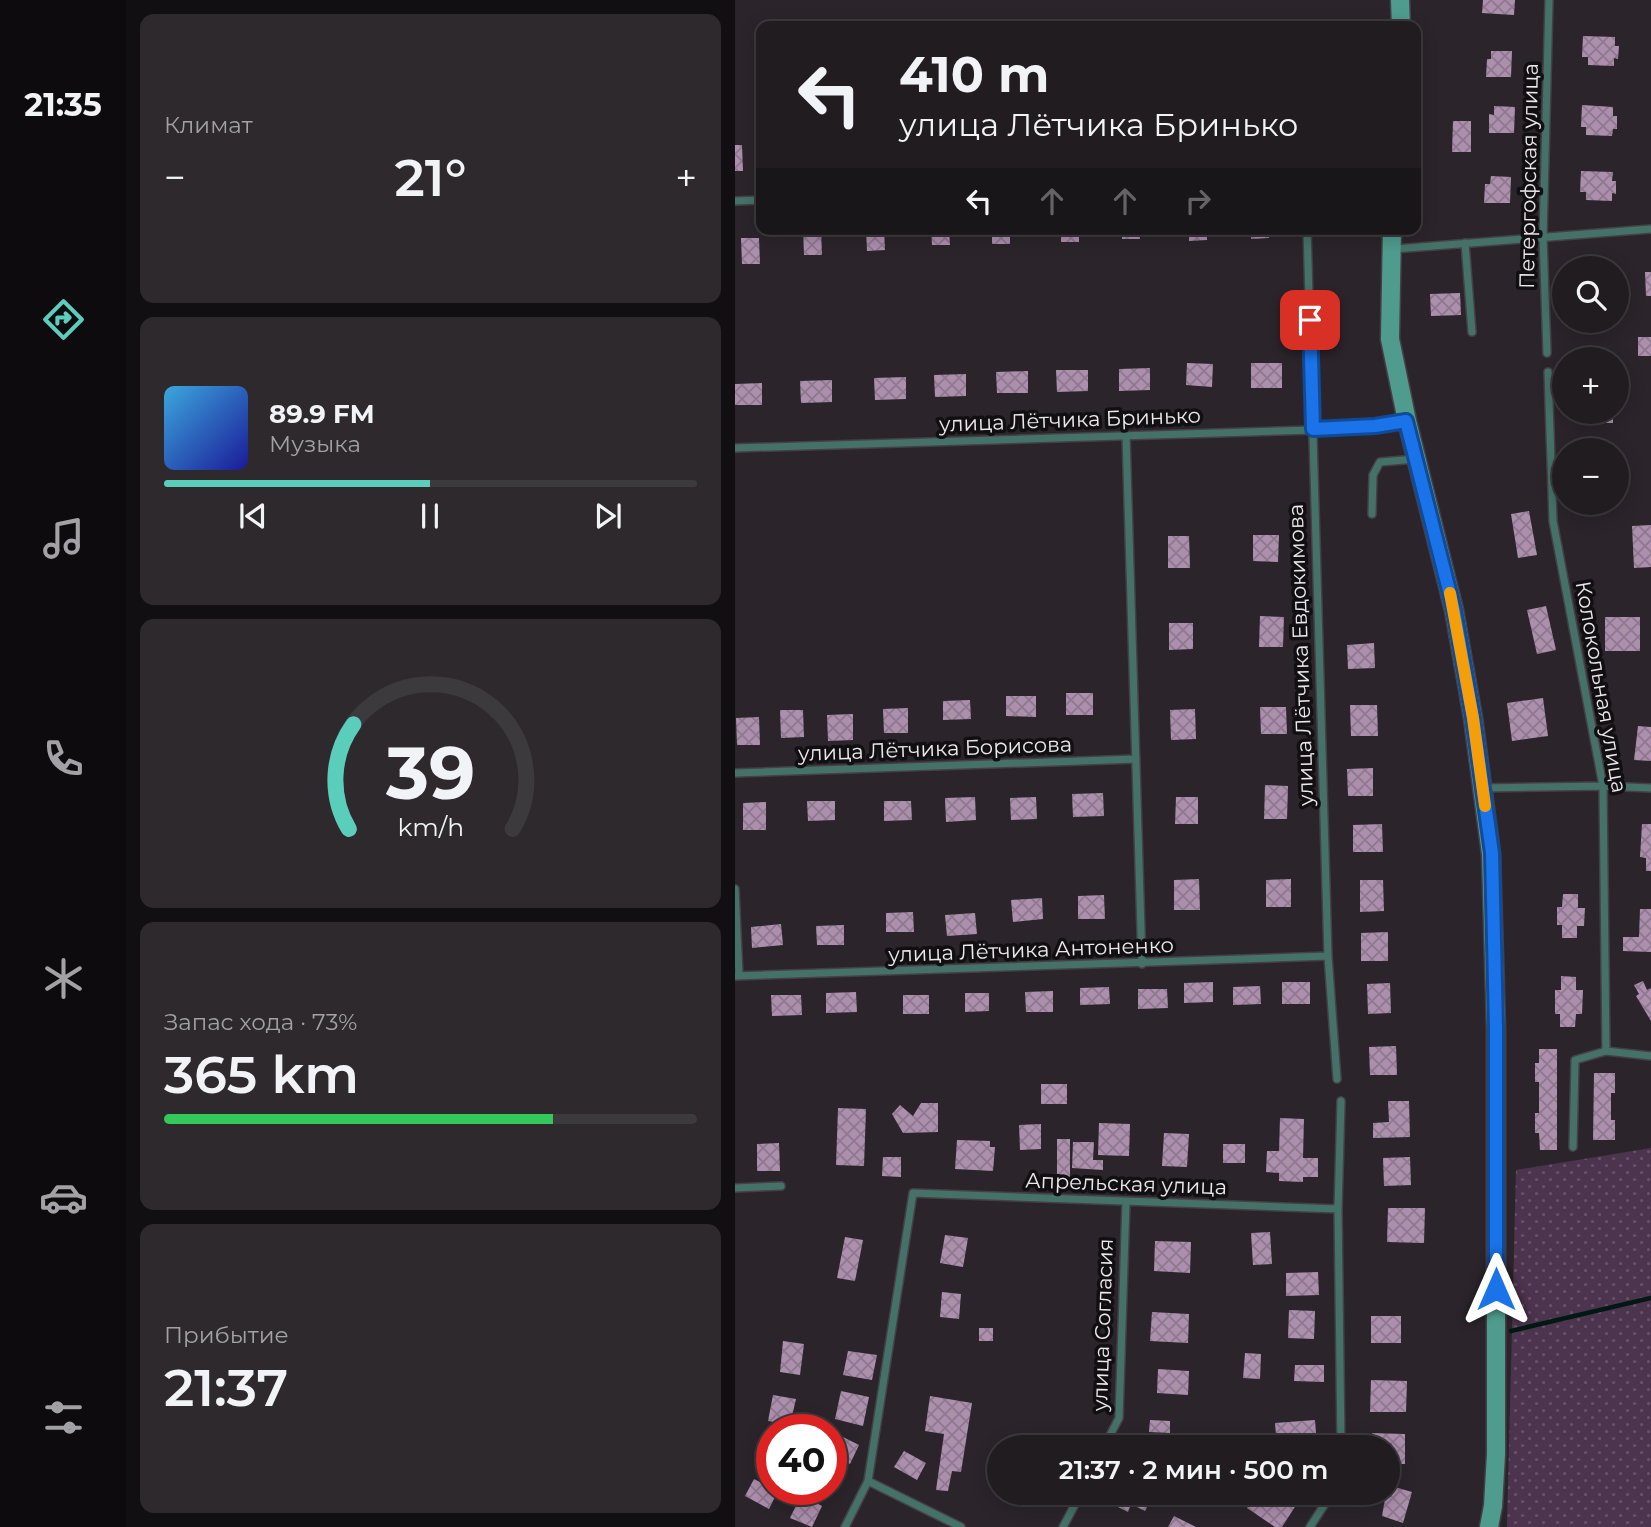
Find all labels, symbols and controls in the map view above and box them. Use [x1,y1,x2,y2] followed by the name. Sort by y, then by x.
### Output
[899,45,1049,104] text: 410 m
[784,49,875,140] icon: left
[1514,63,1543,289] street label: Петергофская улица
[24,85,102,124] text: 21:35
[899,105,1298,144] text: улица Лётчика Бринько
[164,111,253,139] text: Климат
[395,146,466,209] text: 21°
[164,154,186,201] text: −
[675,154,697,201] text: +
[960,182,998,220] icon: left
[1033,182,1071,220] icon: ahead
[1106,182,1144,220] icon: ahead
[1179,182,1217,220] icon: right
[1552,256,1629,515] map controls
[1552,256,1629,333] button: search
[1280,290,1340,350] pin
[39,295,88,344] icon: directions
[1291,301,1329,339] icon: arrive
[1552,347,1629,424] button: +
[269,398,375,430] text: 89.9 FM
[938,402,1201,437] street label: улица Лётчика Бринько
[269,430,361,458] text: Музыка
[1552,438,1629,515] button: −
[234,497,272,535] icon: previous
[411,497,449,535] icon: pause
[589,497,627,535] icon: next
[1283,504,1318,807] street label: улица Лётчика Евдокимова
[39,514,88,563] icon: music
[1571,579,1632,795] street label: Колокольная улица
[385,730,475,818] text: 39
[797,731,1072,766] street label: улица Лётчика Борисова
[39,734,88,783] icon: phone
[397,812,464,842] text: km/h
[887,932,1174,967] street label: улица Лётчика Антоненко
[39,954,88,1003] icon: climate
[164,1008,357,1036] text: Запас хода · 73%
[164,1043,359,1106] text: 365 km
[1025,1167,1227,1200] street label: Апрельская улица
[39,1173,88,1222] icon: car
[1087,1238,1118,1413] street label: улица Согласия
[1459,1252,1533,1326] position arrow
[164,1321,289,1349] text: Прибытие
[164,1356,288,1419] text: 21:37
[39,1393,88,1442] icon: filters
[756,1414,847,1505] speed limit sign: 40
[1059,1454,1328,1486] text: 21:37 · 2 мин · 500 m

